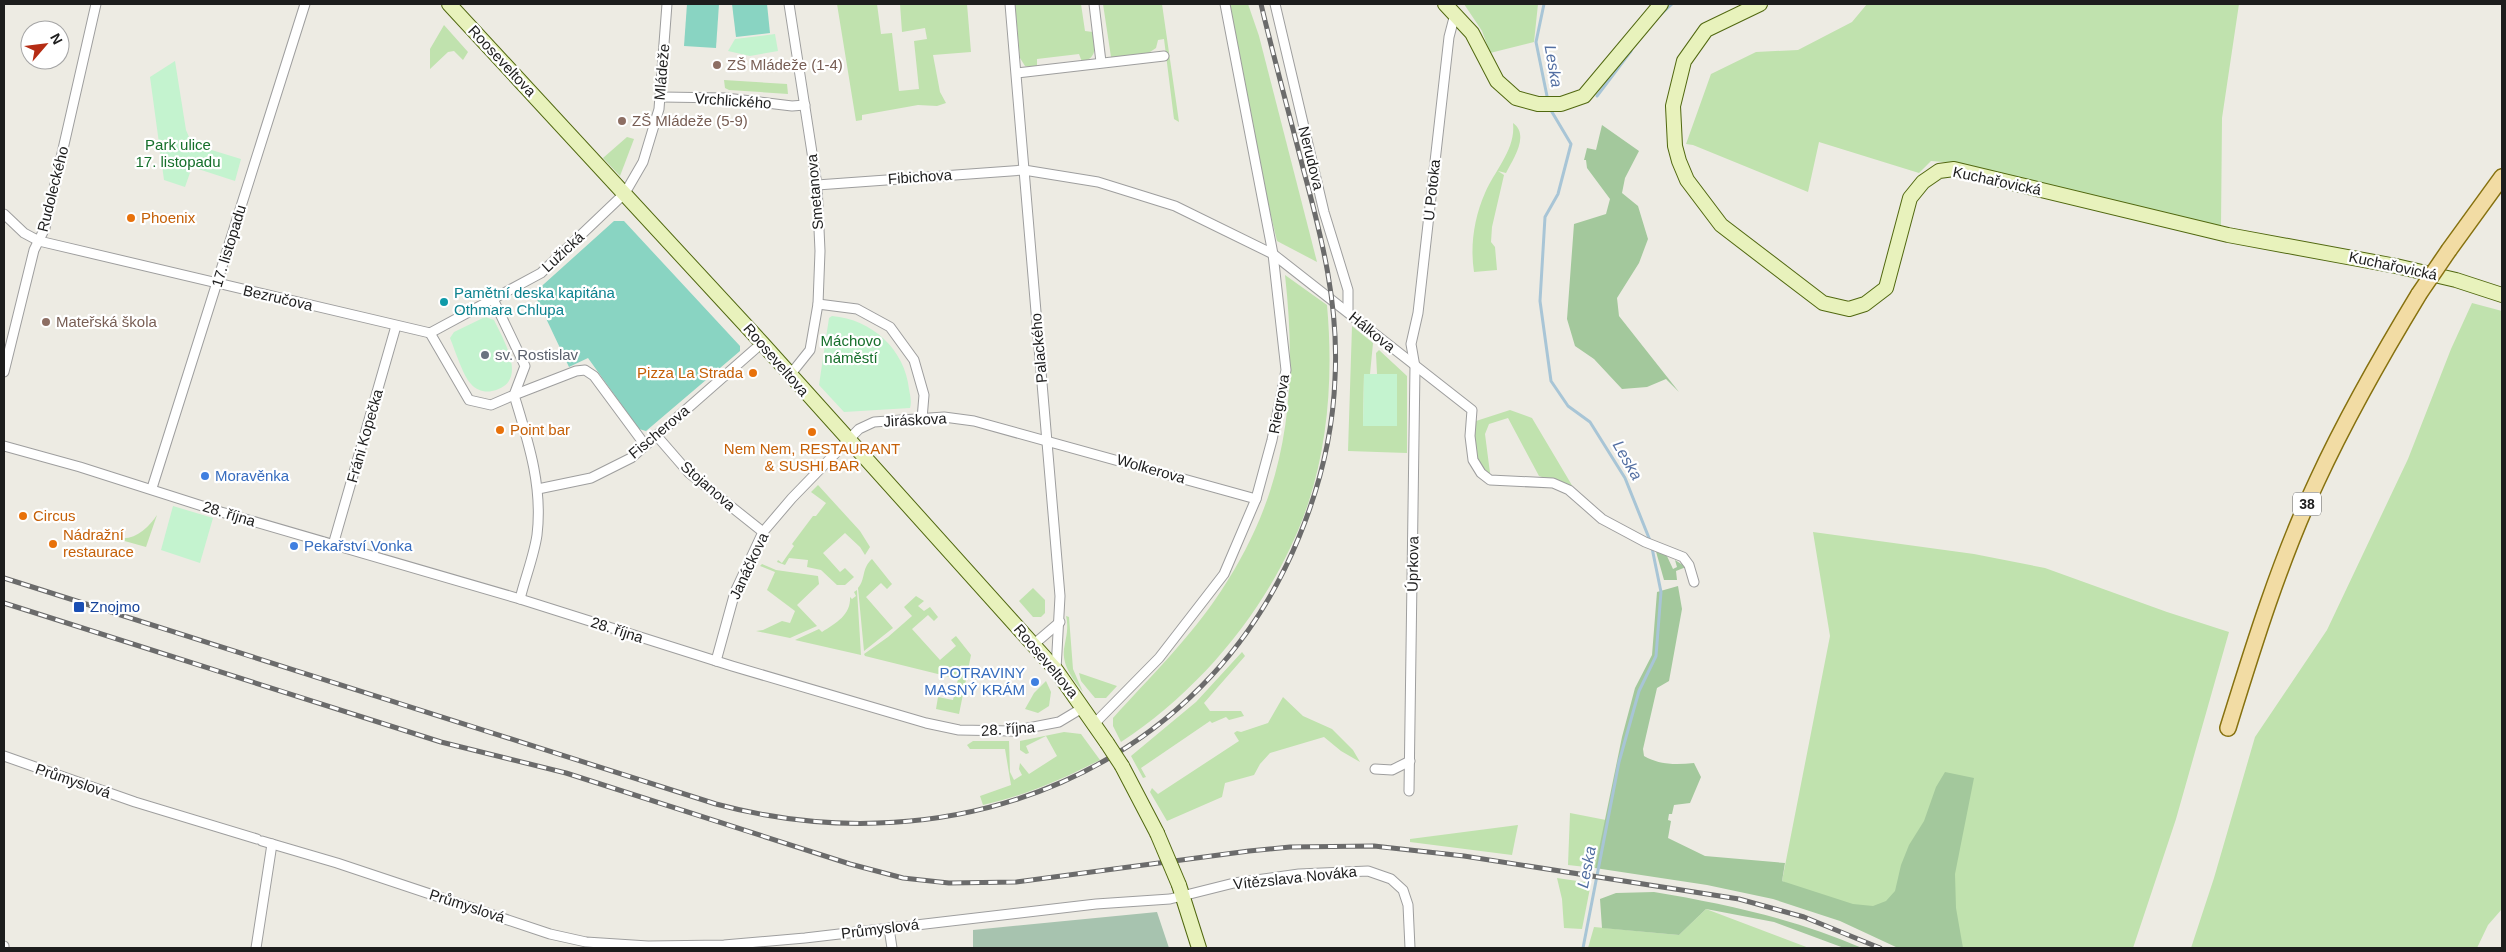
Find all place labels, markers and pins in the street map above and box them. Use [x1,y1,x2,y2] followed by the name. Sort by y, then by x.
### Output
[727,56,843,73] place label: ZŠ Mládeže (1-4)
[711,59,723,71] marker: ZŠ Mládeže (1-4)
[632,112,748,129] place label: ZŠ Mládeže (5-9)
[616,115,628,127] marker: ZŠ Mládeže (5-9)
[141,209,196,226] place label: Phoenix
[125,212,137,224] marker: Phoenix
[454,284,616,318] place label: Pamětní deska kapitána Othmara Chlupa
[438,296,450,308] marker: Pamětní deska kapitána Othmara Chlupa
[56,313,158,330] place label: Mateřská škola
[40,316,52,328] marker: Mateřská škola
[495,346,579,363] place label: sv. Rostislav
[479,349,491,361] marker: sv. Rostislav
[637,364,744,381] place label: Pizza La Strada
[747,367,759,379] marker: Pizza La Strada
[510,421,570,438] place label: Point bar
[494,424,506,436] marker: Point bar
[806,426,818,438] marker: Nem Nem, RESTAURANT & SUSHI BAR
[724,440,900,474] place label: Nem Nem, RESTAURANT & SUSHI BAR
[215,467,290,484] place label: Moravěnka
[199,470,211,482] marker: Moravěnka
[33,507,76,524] place label: Circus
[17,510,29,522] marker: Circus
[63,526,134,560] place label: Nádražní restaurace
[304,537,413,554] place label: Pekařství Vonka
[47,538,59,550] marker: Nádražní restaurace
[288,540,300,552] marker: Pekařství Vonka
[90,598,140,615] place label: Znojmo
[72,600,86,614] marker: Znojmo
[924,664,1025,698] place label: POTRAVINY MASNÝ KRÁM
[1029,676,1041,688] marker: POTRAVINY MASNÝ KRÁM

